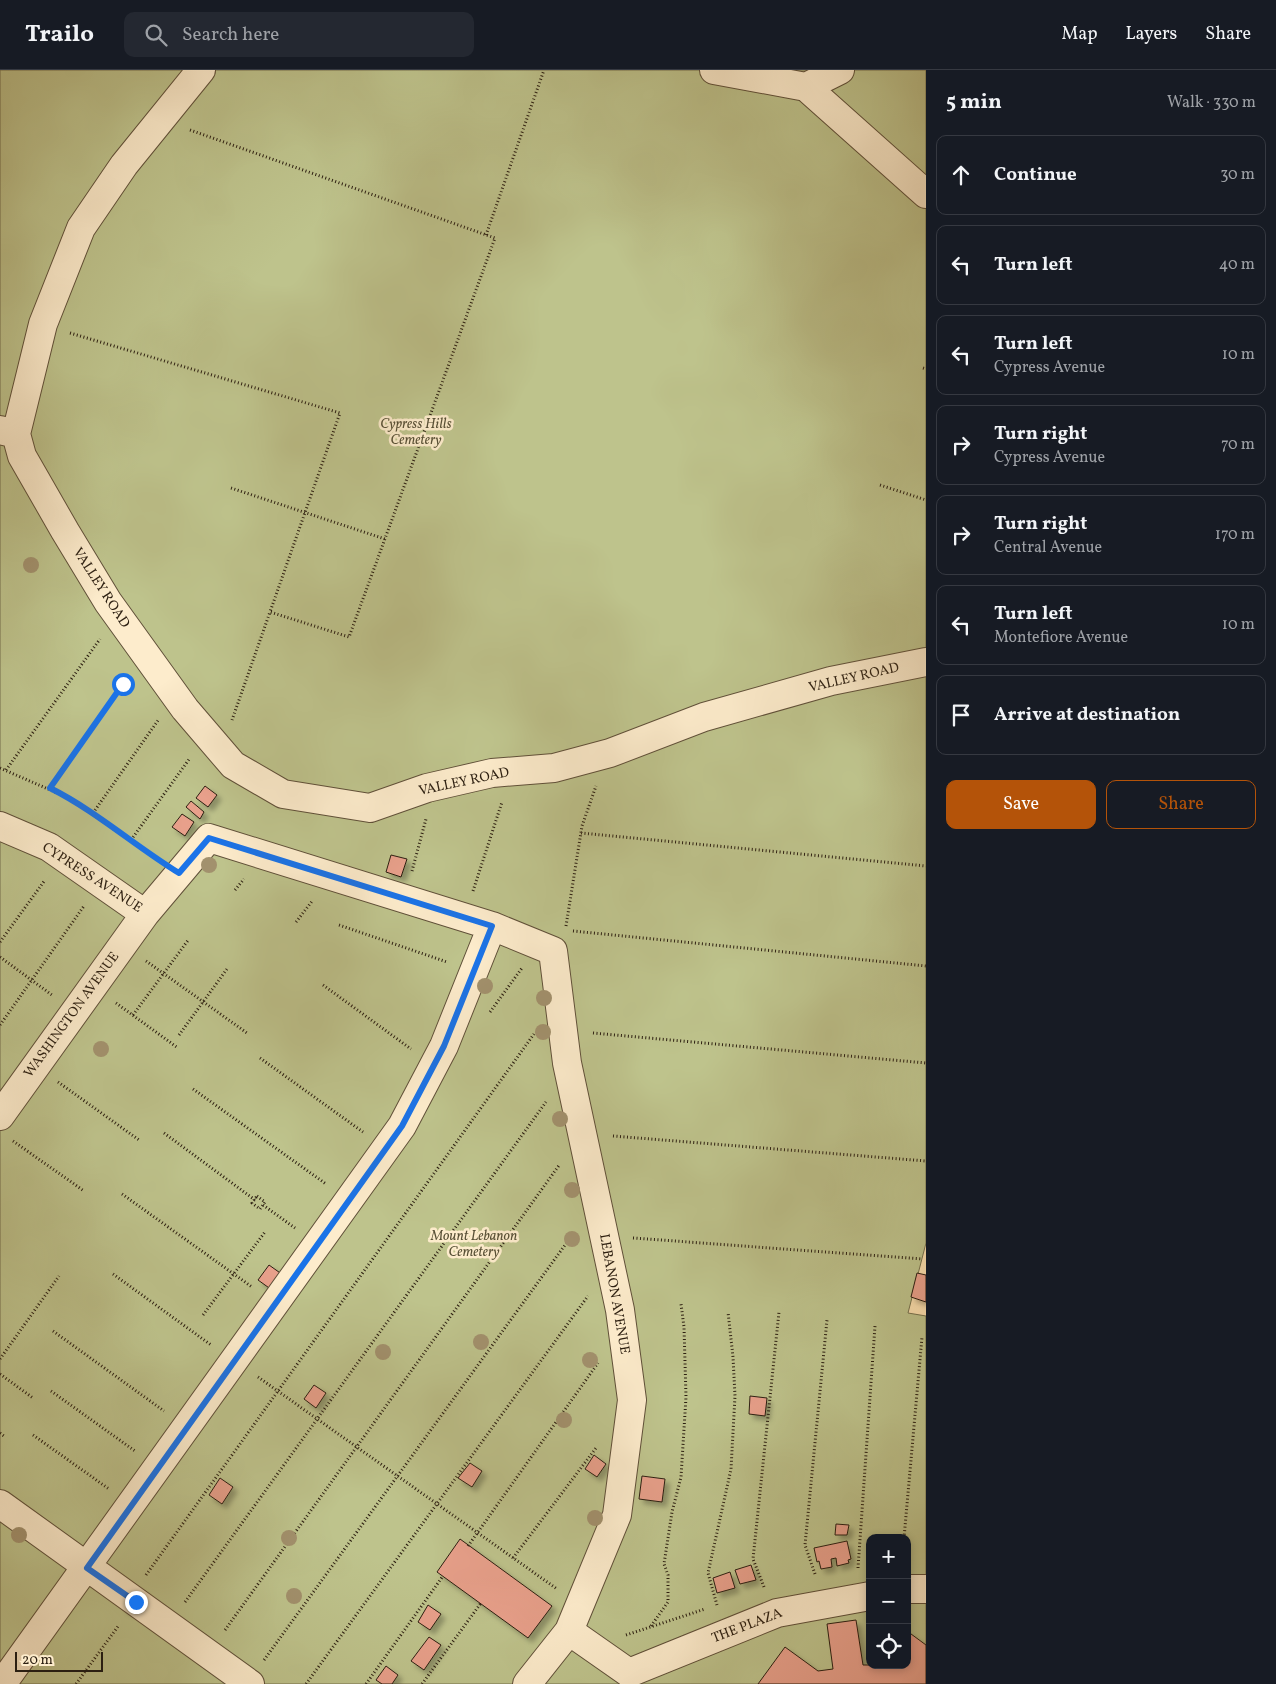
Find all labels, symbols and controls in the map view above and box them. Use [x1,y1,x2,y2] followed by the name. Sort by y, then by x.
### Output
[124,12,474,57] search box
[25,18,94,52] text: Trailo
[142,21,170,49] icon: search
[182,22,279,48] text: Search here
[1061,22,1097,47] text: Map
[1125,22,1177,47] text: Layers
[1205,22,1251,47] text: Share
[946,88,1002,117] text: 5 min
[1167,92,1256,114] text: Walk · 330 m
[947,161,975,189] icon: ahead
[994,162,1077,188] text: Continue
[1220,164,1255,186] text: 30 m
[947,251,975,279] icon: left
[994,252,1073,278] text: Turn left
[1219,254,1255,276] text: 40 m
[994,331,1073,357] text: Turn left
[947,341,975,369] icon: left
[1222,344,1255,366] text: 10 m
[994,357,1105,379] text: Cypress Avenue
[380,415,452,450] park label: Cypress Hills Cemetery
[994,421,1087,447] text: Turn right
[947,431,975,459] icon: right
[1221,434,1255,456] text: 70 m
[994,447,1105,469] text: Cypress Avenue
[994,511,1087,537] text: Turn right
[947,521,975,549] icon: right
[1215,524,1255,546] text: 170 m
[994,537,1102,559] text: Central Avenue
[68,544,134,632] street label: VALLEY ROAD
[994,601,1073,627] text: Turn left
[947,611,975,639] icon: left
[1222,614,1255,636] text: 10 m
[994,627,1128,649] text: Montefiore Avenue
[807,658,901,698] street label: VALLEY ROAD
[112,673,135,696] route start
[947,701,975,729] icon: arrive
[994,702,1180,728] text: Arrive at destination
[417,763,511,801] street label: VALLEY ROAD
[946,780,1096,829] button: Save
[1106,780,1256,829] button: Share
[38,838,146,918] street label: CYPRESS AVENUE
[20,948,124,1082] street label: WASHINGTON AVENUE
[430,1227,517,1262] park label: Mount Lebanon Cemetery
[594,1232,634,1356] street label: LEBANON AVENUE
[866,1534,911,1669] map controls
[866,1534,911,1579] button: +
[866,1579,911,1624] button: −
[125,1591,148,1614] route end
[709,1604,785,1648] street label: THE PLAZA
[866,1624,911,1669] button: locate
[15,1649,102,1672] scale bar
[22,1651,53,1670] text: 20 m

